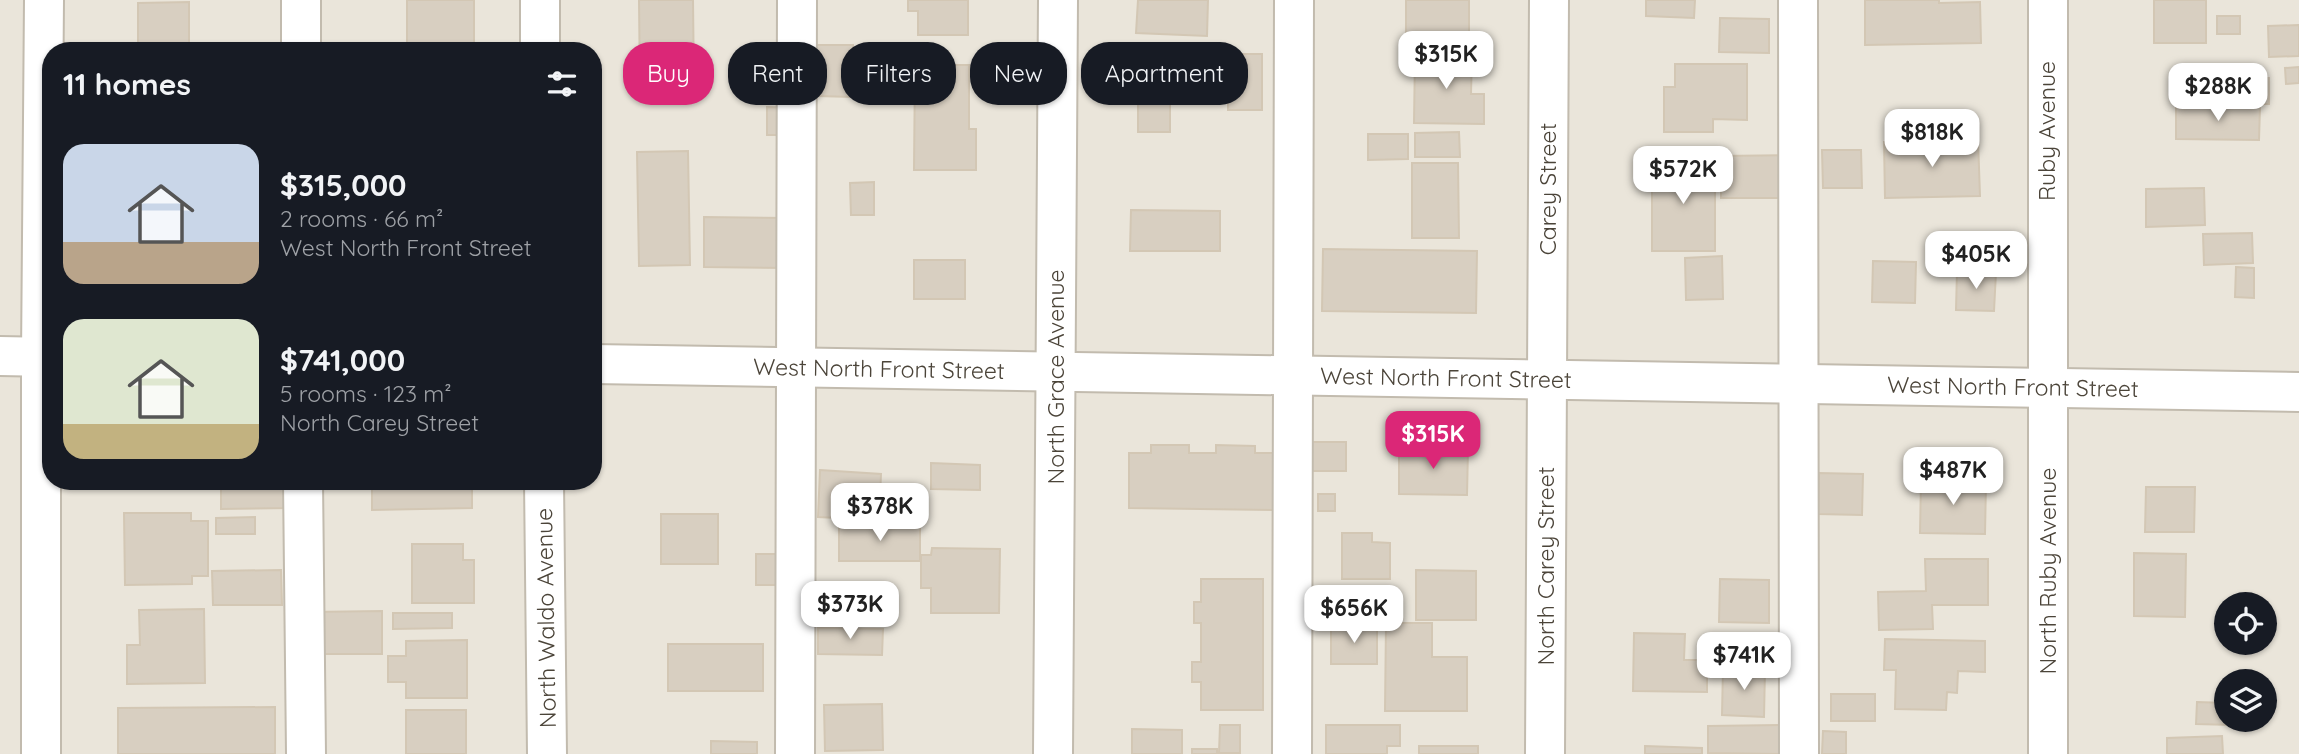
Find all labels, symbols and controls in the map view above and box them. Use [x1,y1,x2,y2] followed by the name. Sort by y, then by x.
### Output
[1397,32,1495,91] pin: $315K
[1414,39,1478,68] text: $315K
[623,42,714,105] chip: Buy
[728,42,827,105] chip: Rent
[841,42,956,105] chip: Filters
[970,42,1067,105] chip: New
[1081,42,1248,105] chip: Apartment
[2032,61,2061,201] street label: Ruby Avenue
[2169,64,2267,123] pin: $288K
[63,65,191,103] text: 11 homes
[543,65,581,103] icon: filters
[2184,71,2252,100] text: $288K
[1883,110,1981,169] pin: $818K
[1901,117,1963,146] text: $818K
[1533,123,1562,255] street label: Carey Street
[1634,146,1732,206] pin: $572K
[1649,154,1717,183] text: $572K
[280,166,406,204] text: $315,000
[119,172,203,256] icon: home
[280,204,443,233] text: 2 rooms · 66 m²
[1927,232,2025,291] pin: $405K
[280,233,532,262] text: West North Front Street
[1941,239,2011,268] text: $405K
[1041,270,1070,484] street label: North Grace Avenue
[280,341,405,379] text: $741,000
[119,347,203,431] icon: home
[753,352,1005,385] street label: West North Front Street
[1320,361,1572,394] street label: West North Front Street
[1887,370,2139,403] street label: West North Front Street
[280,379,452,408] text: 5 rooms · 123 m²
[280,408,479,437] text: North Carey Street
[1384,412,1482,471] pin: $315K
[1401,419,1465,448] text: $315K
[1904,448,2002,507] pin: $487K
[1919,455,1987,484] text: $487K
[1531,466,1560,666] street label: North Carey Street
[2033,468,2062,674] street label: North Ruby Avenue
[831,484,929,543] pin: $378K
[847,491,913,520] text: $378K
[529,508,562,728] street label: North Waldo Avenue
[801,582,899,641] pin: $373K
[1305,586,1403,645] pin: $656K
[817,589,883,618] text: $373K
[2214,592,2277,732] map controls
[2214,592,2277,655] button: locate
[1320,593,1388,622] text: $656K
[1695,632,1793,692] pin: $741K
[1713,640,1775,669] text: $741K
[2214,669,2277,732] button: layers

